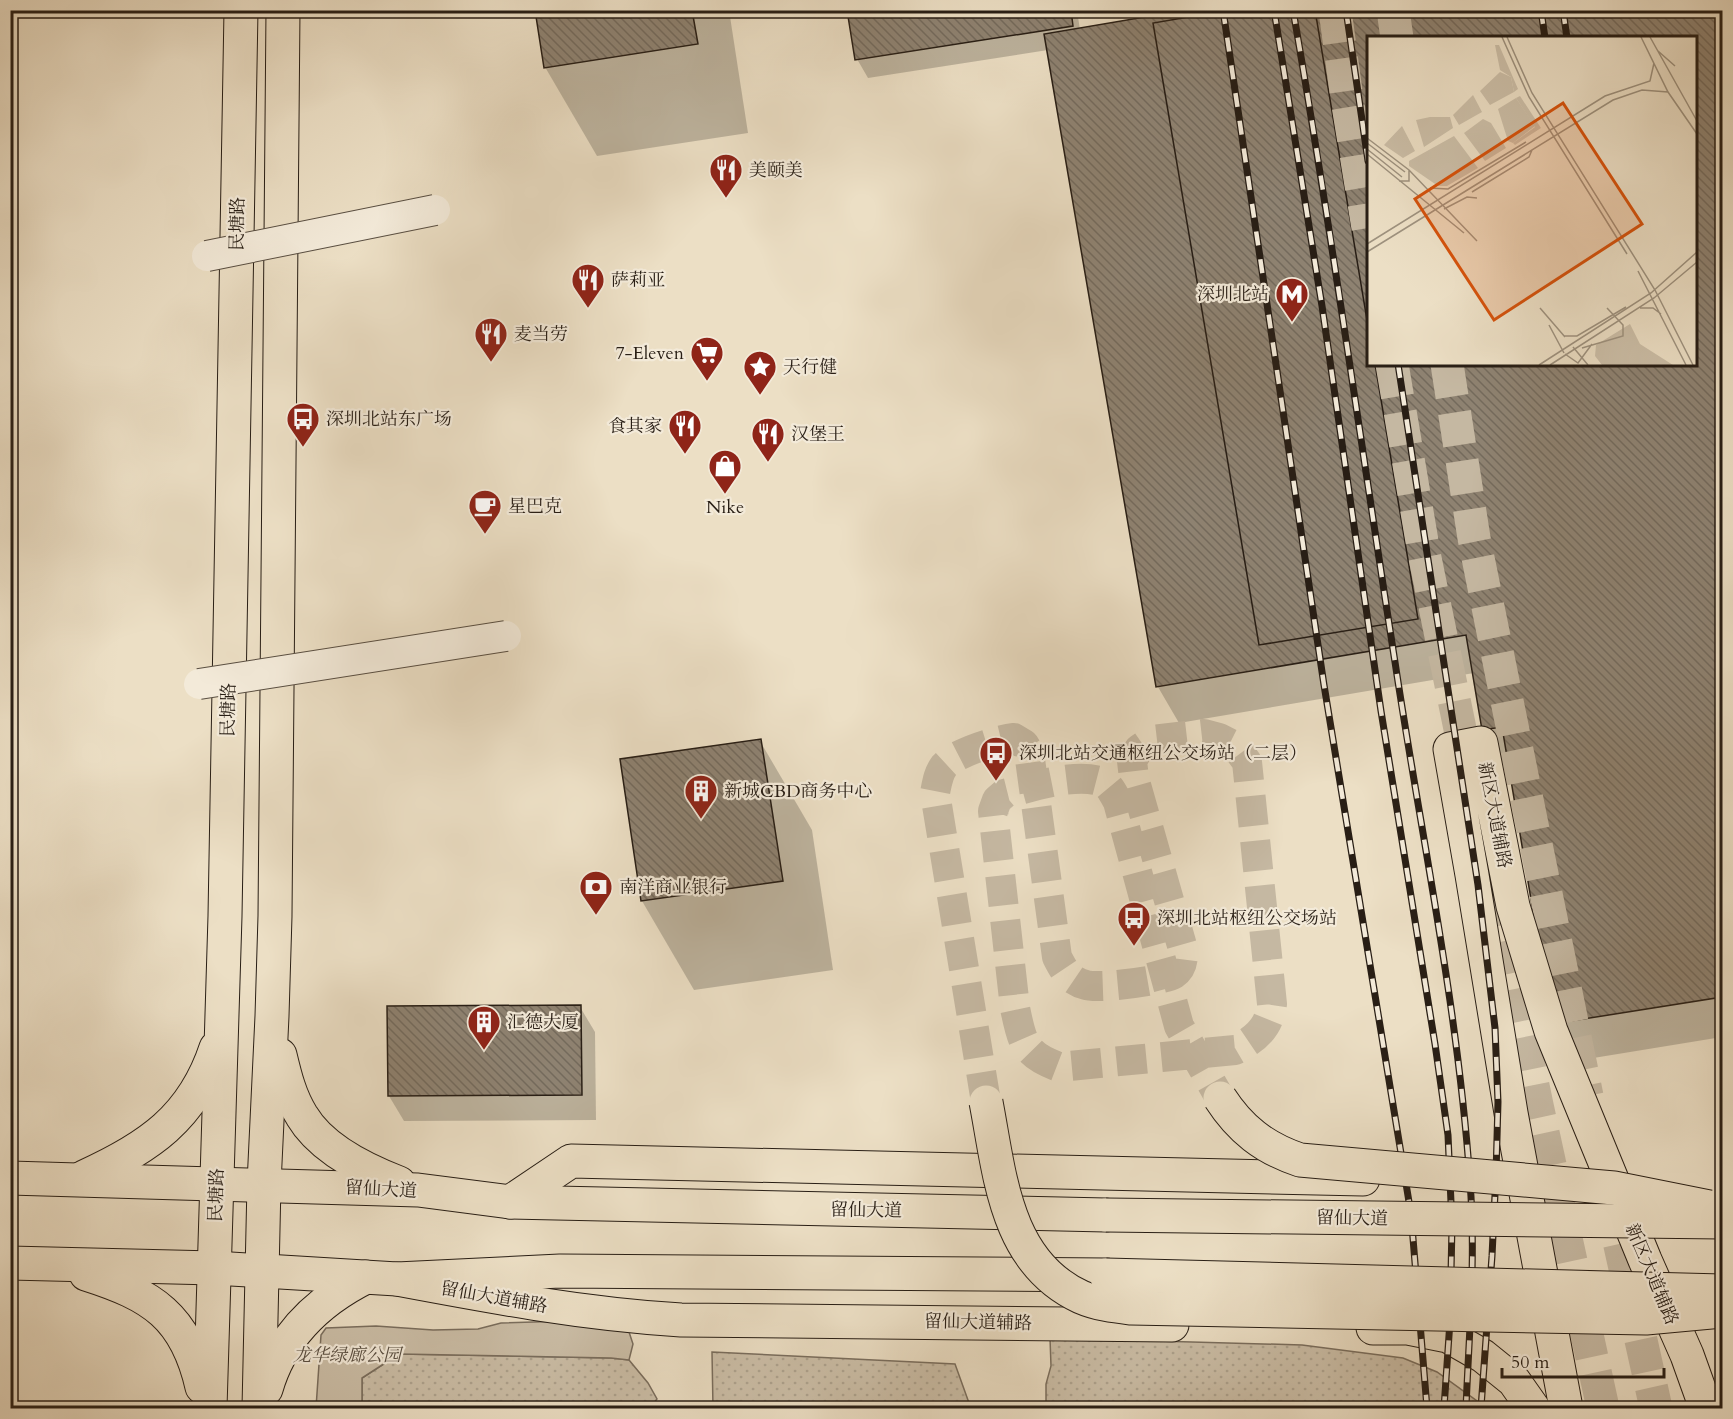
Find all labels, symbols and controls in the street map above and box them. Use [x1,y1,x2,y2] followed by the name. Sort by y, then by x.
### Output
[1367,36,1697,366] inset map
[708,152,744,199] restaurant icon: 美颐美
[749,158,803,183] place label: 美颐美
[225,197,250,251] street label: 民塘路
[570,262,606,309] restaurant icon: 萨莉亚
[611,268,665,293] place label: 萨莉亚
[1274,276,1310,323] metro station icon: 深圳北站
[1197,282,1269,307] place label: 深圳北站
[473,316,509,363] restaurant icon: 麦当劳
[514,322,568,347] place label: 麦当劳
[689,335,725,382] supermarket icon: 7-Eleven
[615,341,685,366] place label: 7-Eleven
[742,349,778,396] place icon: 天行健
[783,355,837,380] place label: 天行健
[285,401,321,448] bus stop icon: 深圳北站东广场
[326,407,452,432] place label: 深圳北站东广场
[667,408,703,455] restaurant icon: 食其家
[608,414,662,439] place label: 食其家
[750,416,786,463] restaurant icon: 汉堡王
[791,422,845,447] place label: 汉堡王
[707,448,743,495] shop icon: Nike
[467,488,503,535] cafe icon: 星巴克
[508,494,562,519] place label: 星巴克
[706,495,744,520] place label: Nike
[216,683,241,737] street label: 民塘路
[978,735,1014,782] bus stop icon: 深圳北站交通枢纽公交场站（二层）
[1019,741,1307,766] place label: 深圳北站交通枢纽公交场站（二层）
[1472,760,1517,870] street label: 新区大道辅路
[683,773,719,820] building icon: 新城CBD商务中心
[724,779,873,804] place label: 新城CBD商务中心
[578,869,614,916] bank icon: 南洋商业银行
[619,875,727,900] place label: 南洋商业银行
[1116,900,1152,947] bus stop icon: 深圳北站枢纽公交场站
[1157,906,1337,931] place label: 深圳北站枢纽公交场站
[466,1004,502,1051] building icon: 汇德大厦
[507,1010,579,1035] place label: 汇德大厦
[203,1168,230,1222] street label: 民塘路
[344,1175,418,1204] street label: 留仙大道
[830,1197,902,1224] street label: 留仙大道
[1316,1205,1388,1232] street label: 留仙大道
[1619,1220,1684,1329] street label: 新区大道辅路
[439,1276,549,1319] street label: 留仙大道辅路
[924,1309,1032,1336] street label: 留仙大道辅路
[1502,1341,1664,1379] scale bar
[293,1343,404,1368] park label: 龙华绿廊公园
[1511,1350,1550,1375] text: 50 m

